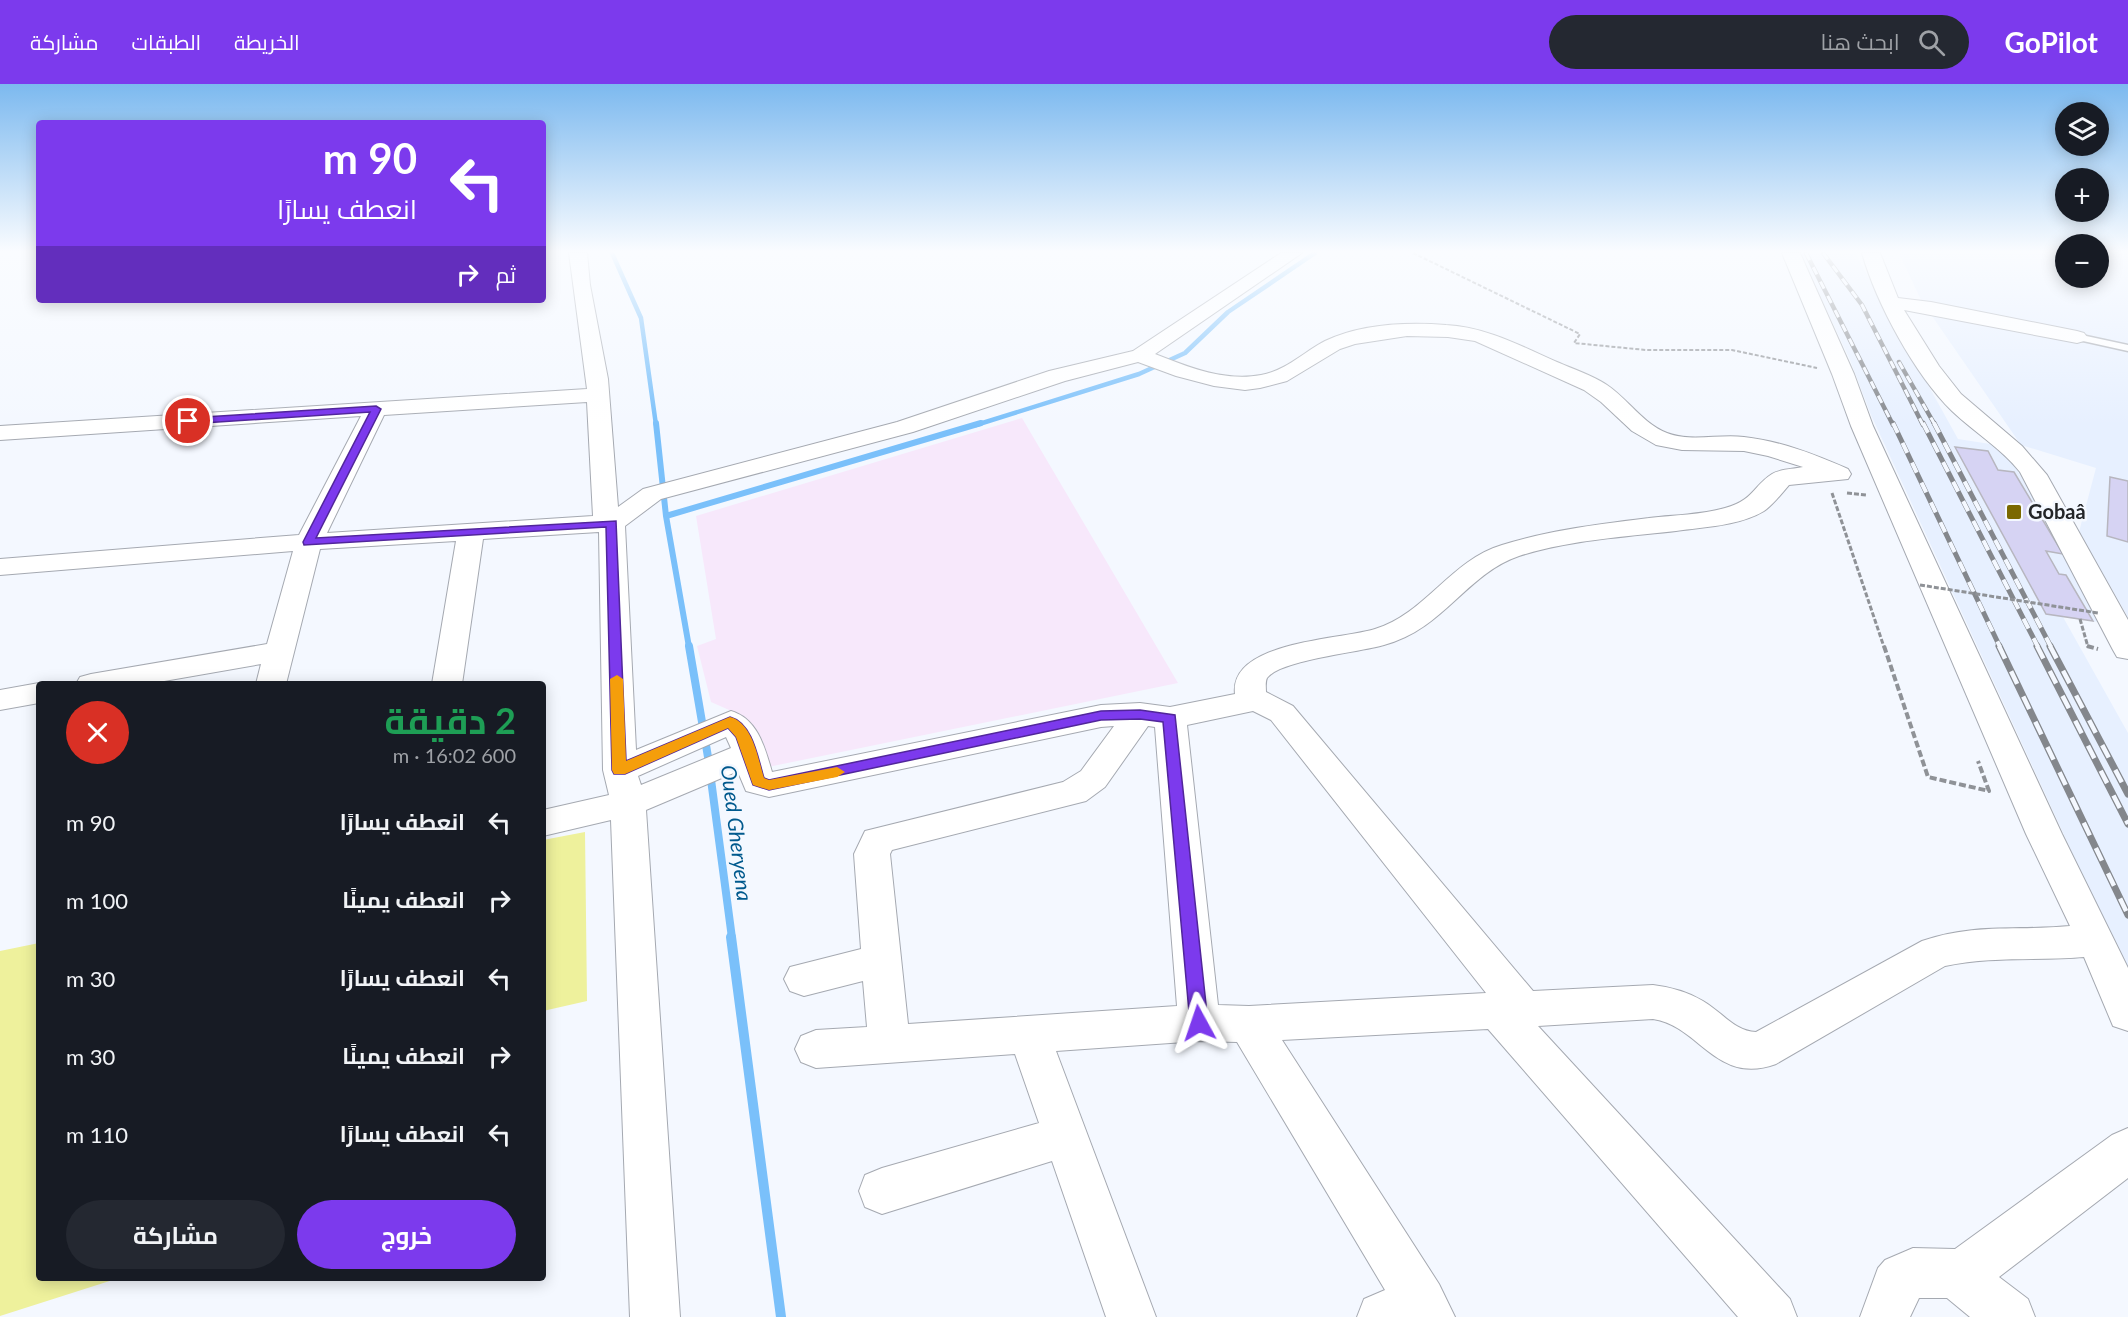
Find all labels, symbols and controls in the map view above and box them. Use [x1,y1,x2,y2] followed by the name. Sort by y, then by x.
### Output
[1549,15,1969,69] search box
[2005,25,2098,59] text: GoPilot
[1915,26,1948,59] icon: search
[1820,28,1900,55] text: ابحث هنا
[30,29,99,54] text: مشاركة
[132,29,201,54] text: الطبقات
[234,29,300,54] text: الخريطة
[2055,102,2109,288] map controls
[2055,102,2109,156] button: layers
[323,133,417,183] text: 90 m
[438,144,516,222] icon: left
[2055,168,2109,222] button: +
[277,192,417,225] text: انعطف يسارًا
[2055,234,2109,288] button: −
[451,258,484,291] icon: right
[496,261,516,288] text: ثم
[162,395,213,446] pin
[171,404,204,437] icon: arrive
[2028,499,2086,523] place label: Gobaâ
[2005,503,2023,521] marker: Gobaâ
[385,698,516,742] text: 2 دقيقة
[66,701,129,764] button: close
[393,743,516,767] text: 600 m · 16:02
[717,763,758,902] water label: Oued Gheryena
[483,806,516,839] icon: left
[340,808,465,835] text: انعطف يسارًا
[66,809,115,836] text: 90 m
[483,884,516,917] icon: right
[342,886,465,913] text: انعطف يمينًا
[66,887,128,914] text: 100 m
[483,962,516,995] icon: left
[340,964,465,991] text: انعطف يسارًا
[66,965,115,992] text: 30 m
[1167,991,1231,1055] position arrow
[483,1040,516,1073] icon: right
[342,1042,465,1069] text: انعطف يمينًا
[66,1043,115,1070] text: 30 m
[483,1118,516,1151] icon: left
[340,1120,465,1147] text: انعطف يسارًا
[66,1121,128,1148] text: 110 m
[66,1200,285,1269] button: مشاركة
[297,1200,516,1269] button: خروج

